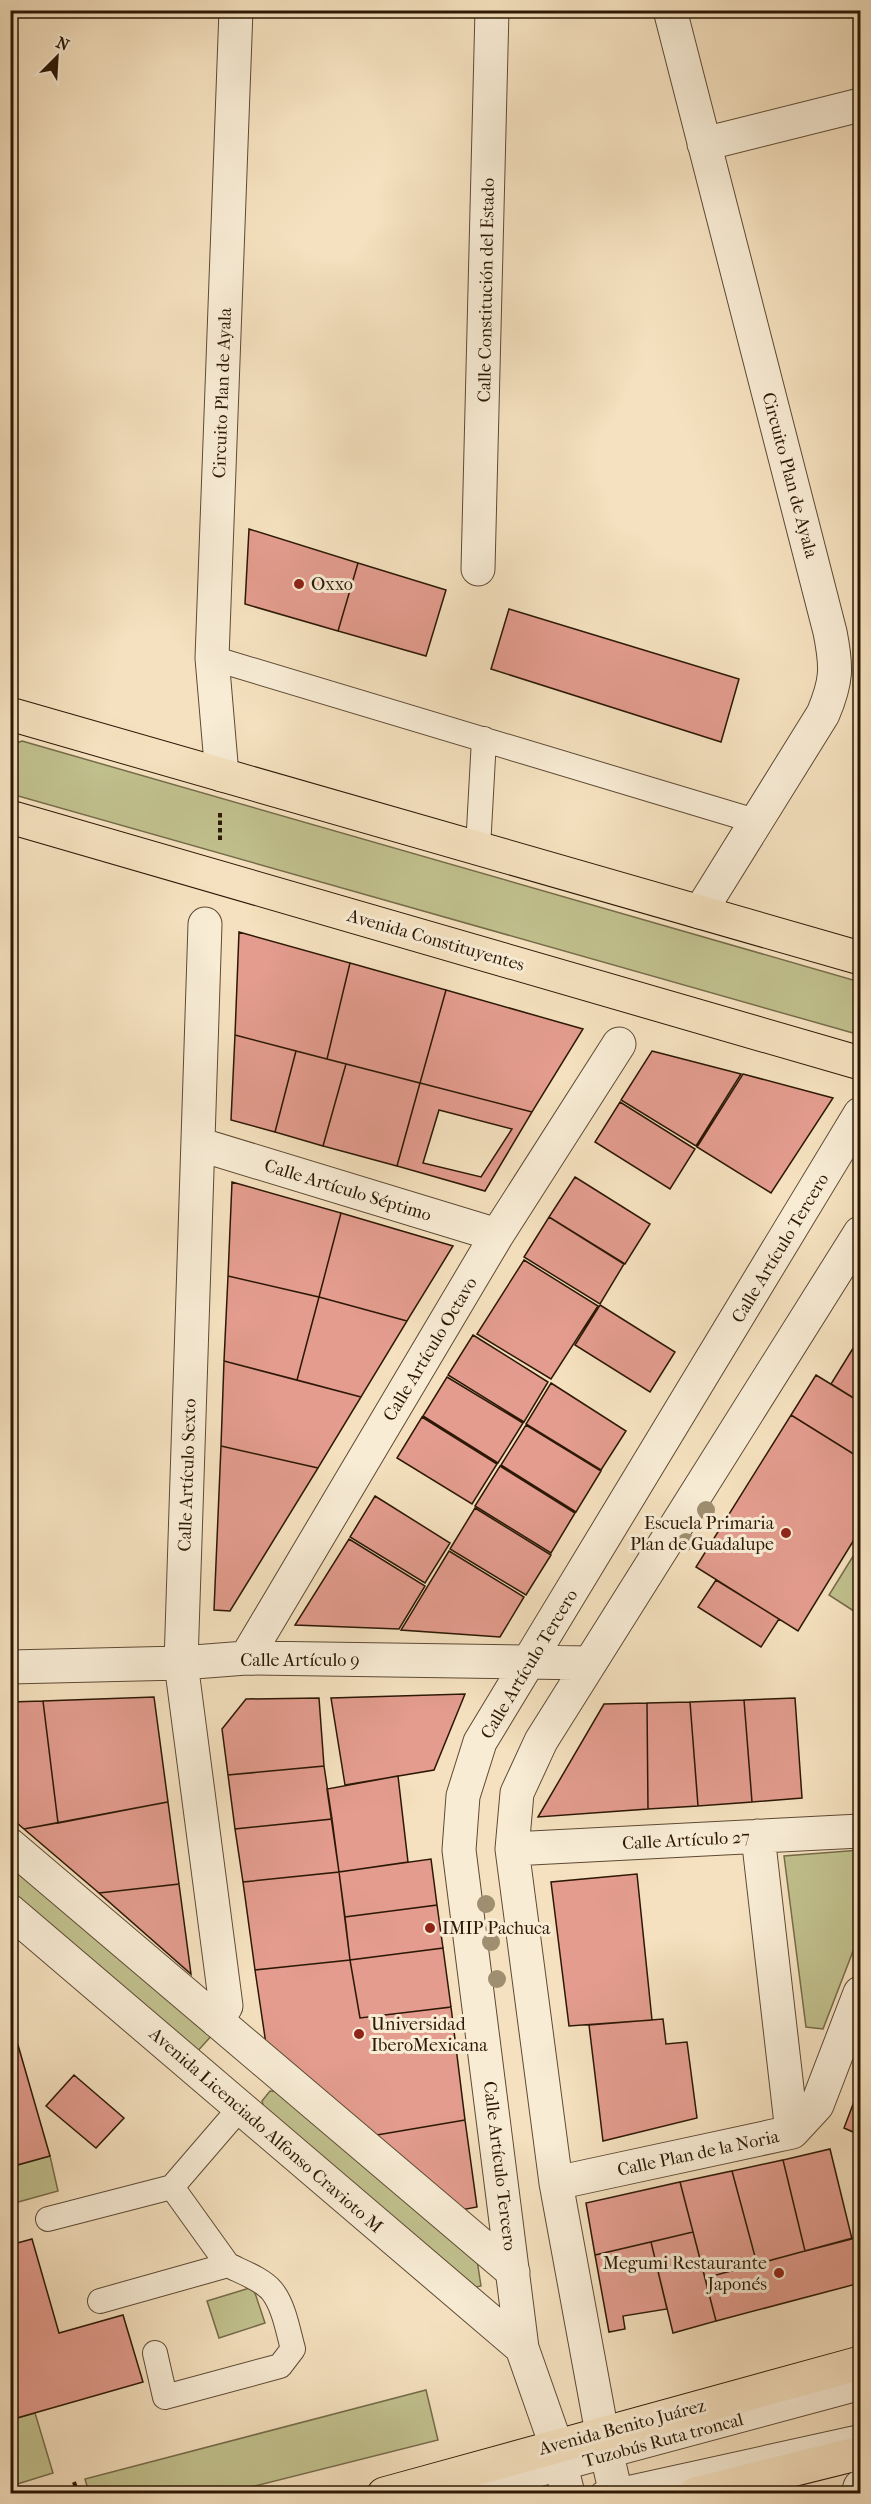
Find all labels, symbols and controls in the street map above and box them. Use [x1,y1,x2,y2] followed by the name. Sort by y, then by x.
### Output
[27,27,87,87] north arrow
[53,33,73,55] text: N
[474,178,499,402] street label: Calle Constitución del Estado
[209,307,236,479] street label: Circuito Plan de Ayala
[757,390,822,561] street label: Circuito Plan de Ayala
[311,574,353,595] place label: Oxxo
[292,577,306,591] marker: Oxxo
[344,905,527,976] street label: Avenida Constituyentes
[262,1155,434,1226] street label: Calle Artículo Séptimo
[727,1170,833,1327] street label: Calle Artículo Tercero
[379,1273,482,1425] street label: Calle Artículo Octavo
[174,1398,201,1552] street label: Calle Artículo Sexto
[630,1513,775,1555] place label: Escuela Primaria Plan de Guadalupe
[779,1526,793,1540] marker: Escuela Primaria Plan de Guadalupe
[476,1586,582,1743] street label: Calle Artículo Tercero
[240,1650,360,1671] street label: Calle Artículo 9
[622,1827,751,1854] street label: Calle Artículo 27
[442,1918,551,1939] place label: IMIP Pachuca
[423,1921,437,1935] marker: IMIP Pachuca
[371,2014,488,2056] place label: Universidad IberoMexicana
[144,2023,387,2237] street label: Avenida Licenciado Alfonso Cravioto M
[352,2027,366,2041] marker: Universidad IberoMexicana
[479,2080,520,2252] street label: Calle Artículo Tercero
[615,2126,782,2181] street label: Calle Plan de la Noria
[603,2253,767,2295] place label: Megumi Restaurante Japonés
[772,2266,786,2280] marker: Megumi Restaurante Japonés
[536,2395,708,2460] street label: Avenida Benito Juárez
[581,2409,746,2472] street label: Tuzobús Ruta troncal

